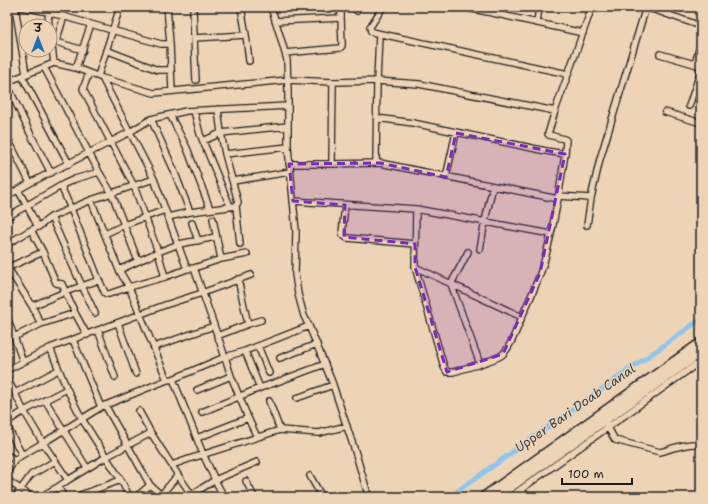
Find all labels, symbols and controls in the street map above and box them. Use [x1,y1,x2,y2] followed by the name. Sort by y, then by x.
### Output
[18,18,58,58] north arrow
[33,21,43,36] text: उ
[511,360,639,456] water label: Upper Bari Doab Canal
[562,460,632,486] scale bar
[568,466,604,482] text: 100 m

